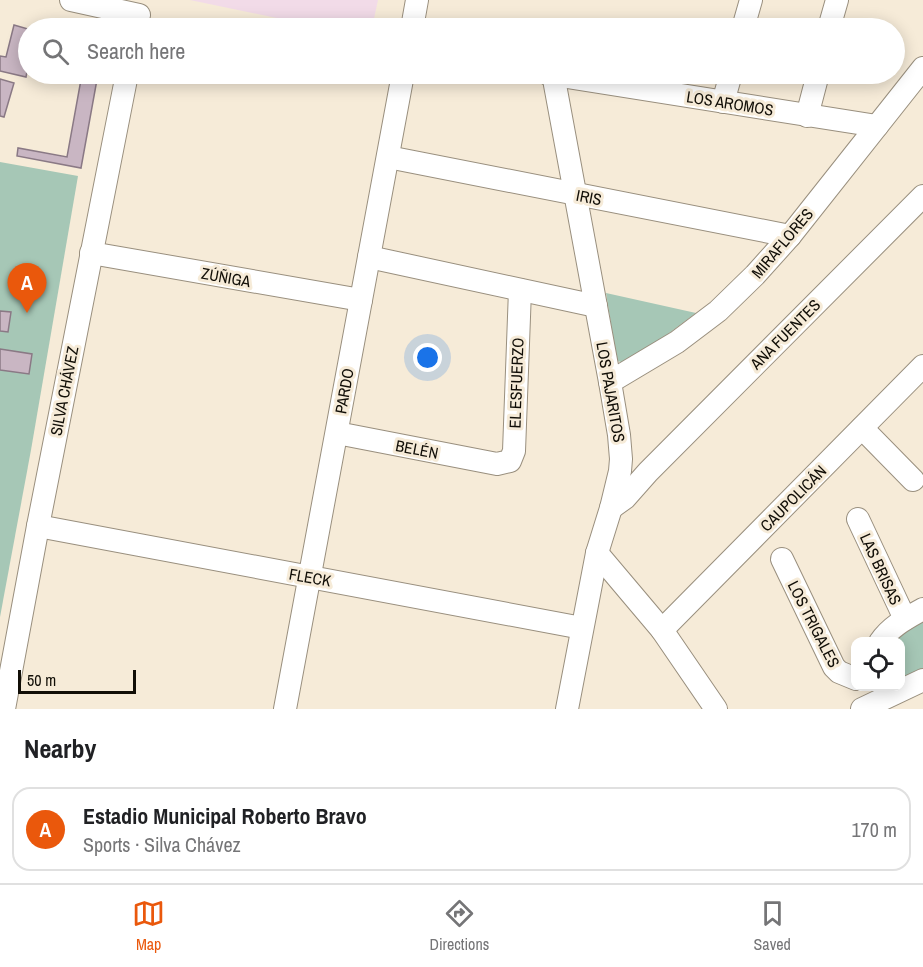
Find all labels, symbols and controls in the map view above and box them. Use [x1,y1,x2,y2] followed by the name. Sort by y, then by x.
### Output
[18,18,905,84] search box
[39,35,72,68] icon: search
[87,36,185,66] text: Search here
[685,85,775,121] street label: LOS AROMOS
[574,184,604,210] street label: IRIS
[746,203,818,283] street label: MIRAFLORES
[200,262,253,292] street label: ZÚÑIGA
[8,264,46,313] pin: A
[744,294,825,375] street label: ANA FUENTES
[503,337,529,429] street label: EL ESFUERZO
[591,340,631,444] street label: LOS PAJARITOS
[413,343,442,372] your location
[45,344,83,438] street label: SILVA CHÁVEZ
[329,367,359,415] street label: PARDO
[394,434,440,464] street label: BELÉN
[755,460,831,536] street label: CAUPOLICÁN
[855,530,907,609] street label: LAS BRISAS
[287,562,333,592] street label: FLECK
[783,577,845,671] street label: LOS TRIGALES
[851,637,905,691] map controls
[851,637,905,691] button: locate
[18,667,136,694] scale bar
[27,669,56,691] text: 50 m
[24,731,96,766] text: Nearby
[83,801,367,831] text: Estadio Municipal Roberto Bravo
[40,816,51,843] text: A
[851,816,897,843] text: 170 m
[83,831,241,858] text: Sports · Silva Chávez
[132,897,165,955] tab: Map
[429,897,489,955] tab: Directions
[754,897,791,955] tab: Saved

